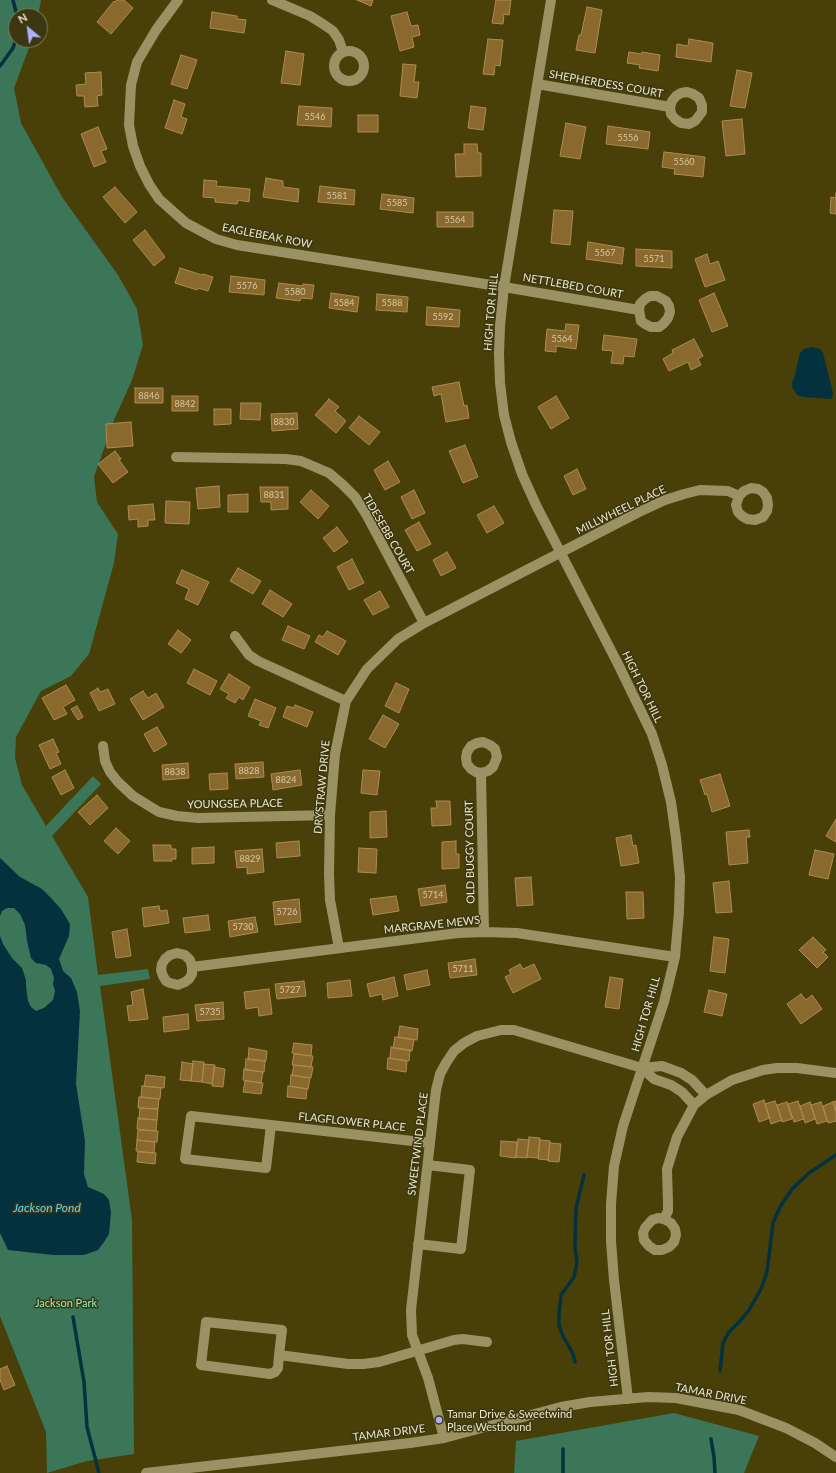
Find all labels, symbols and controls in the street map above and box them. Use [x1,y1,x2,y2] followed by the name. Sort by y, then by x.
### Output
[8,8,48,48] north arrow
[16,10,29,26] text: N
[548,67,664,101] street label: SHEPHERDESS COURT
[305,112,325,122] house number: 5546
[618,133,638,143] house number: 5556
[674,157,694,167] house number: 5560
[327,191,347,201] house number: 5581
[387,198,407,208] house number: 5585
[445,215,465,225] house number: 5564
[221,221,313,251] street label: EAGLEBEAK ROW
[595,248,615,258] house number: 5567
[644,254,664,264] house number: 5571
[522,271,624,301] street label: NETTLEBED COURT
[481,272,501,352] street label: HIGH TOR HILL
[237,281,257,291] house number: 5576
[285,287,305,297] house number: 5580
[334,298,354,308] house number: 5584
[382,298,402,308] house number: 5588
[433,312,453,322] house number: 5592
[552,334,572,344] house number: 5564
[139,391,159,401] house number: 8846
[175,399,195,409] house number: 8842
[274,417,294,427] house number: 8830
[574,483,668,537] street label: MILLWHEEL PLACE
[264,490,284,500] house number: 8831
[360,491,416,577] street label: TIDESEBB COURT
[619,649,665,725] street label: HIGH TOR HILL
[311,739,333,835] street label: DRYSTRAW DRIVE
[239,766,259,776] house number: 8828
[165,767,185,777] house number: 8838
[276,775,296,785] house number: 8824
[187,797,283,811] street label: YOUNGSEA PLACE
[462,800,478,904] street label: OLD BUGGY COURT
[240,854,260,864] house number: 8829
[423,890,443,900] house number: 5714
[277,907,297,917] house number: 5726
[383,913,481,937] street label: MARGRAVE MEWS
[233,922,253,932] house number: 5730
[453,964,473,974] house number: 5711
[629,975,663,1053] street label: HIGH TOR HILL
[280,985,300,995] house number: 5727
[200,1007,220,1017] house number: 5735
[405,1092,431,1196] street label: SWEETWIND PLACE
[298,1110,406,1134] street label: FLAGFLOWER PLACE
[13,1201,81,1215] water label: Jackson Pond
[35,1296,97,1310] park label: Jackson Park
[599,1308,621,1388] street label: HIGH TOR HILL
[674,1381,748,1407] street label: TAMAR DRIVE
[447,1407,572,1433] place label: Tamar Drive & Sweetwind Place Westbound
[434,1415,444,1425] marker: Tamar Drive & Sweetwind Place Westbound
[352,1422,426,1444] street label: TAMAR DRIVE

